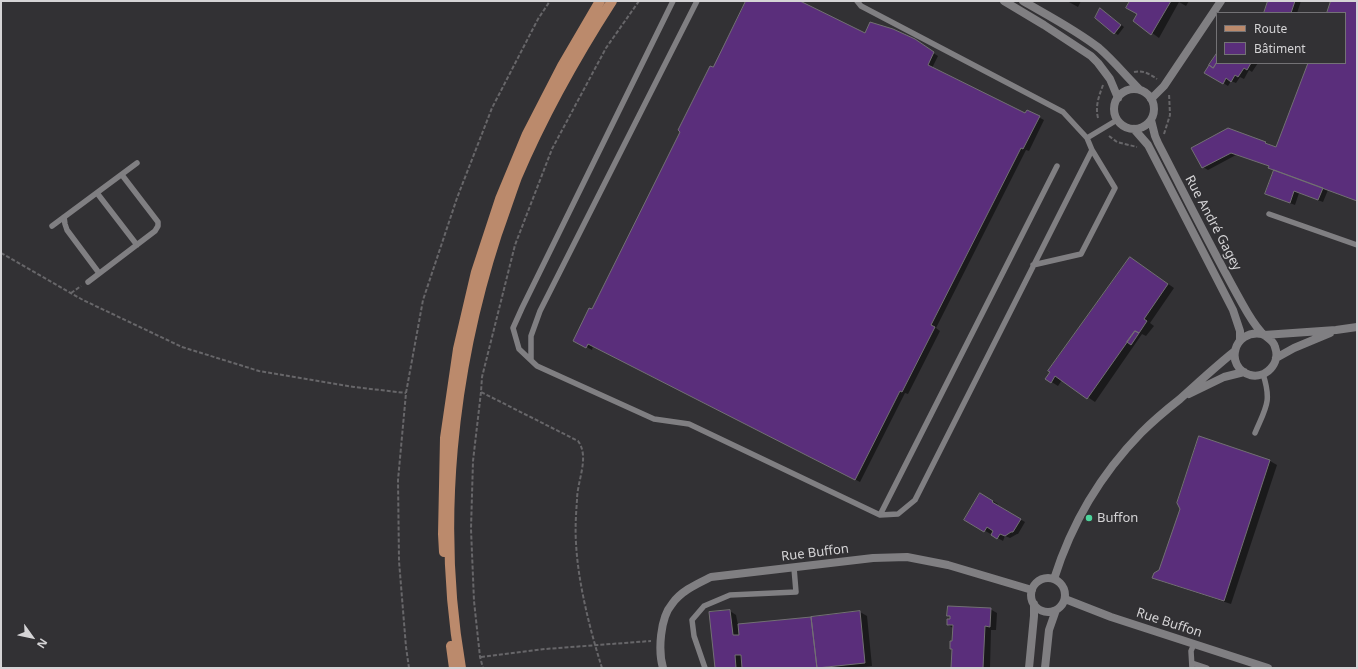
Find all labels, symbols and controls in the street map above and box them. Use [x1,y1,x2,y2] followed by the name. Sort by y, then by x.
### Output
[1216,12,1346,64] legend
[1254,20,1287,37] text: Route
[1254,40,1306,57] text: Bâtiment
[1181,173,1245,273] street label: Rue André Gagey
[1097,510,1138,526] place label: Buffon
[1084,513,1094,523] marker: Buffon
[780,541,850,565] street label: Rue Buffon
[1134,605,1204,641] street label: Rue Buffon
[12,617,52,657] north arrow
[34,636,51,652] text: N

